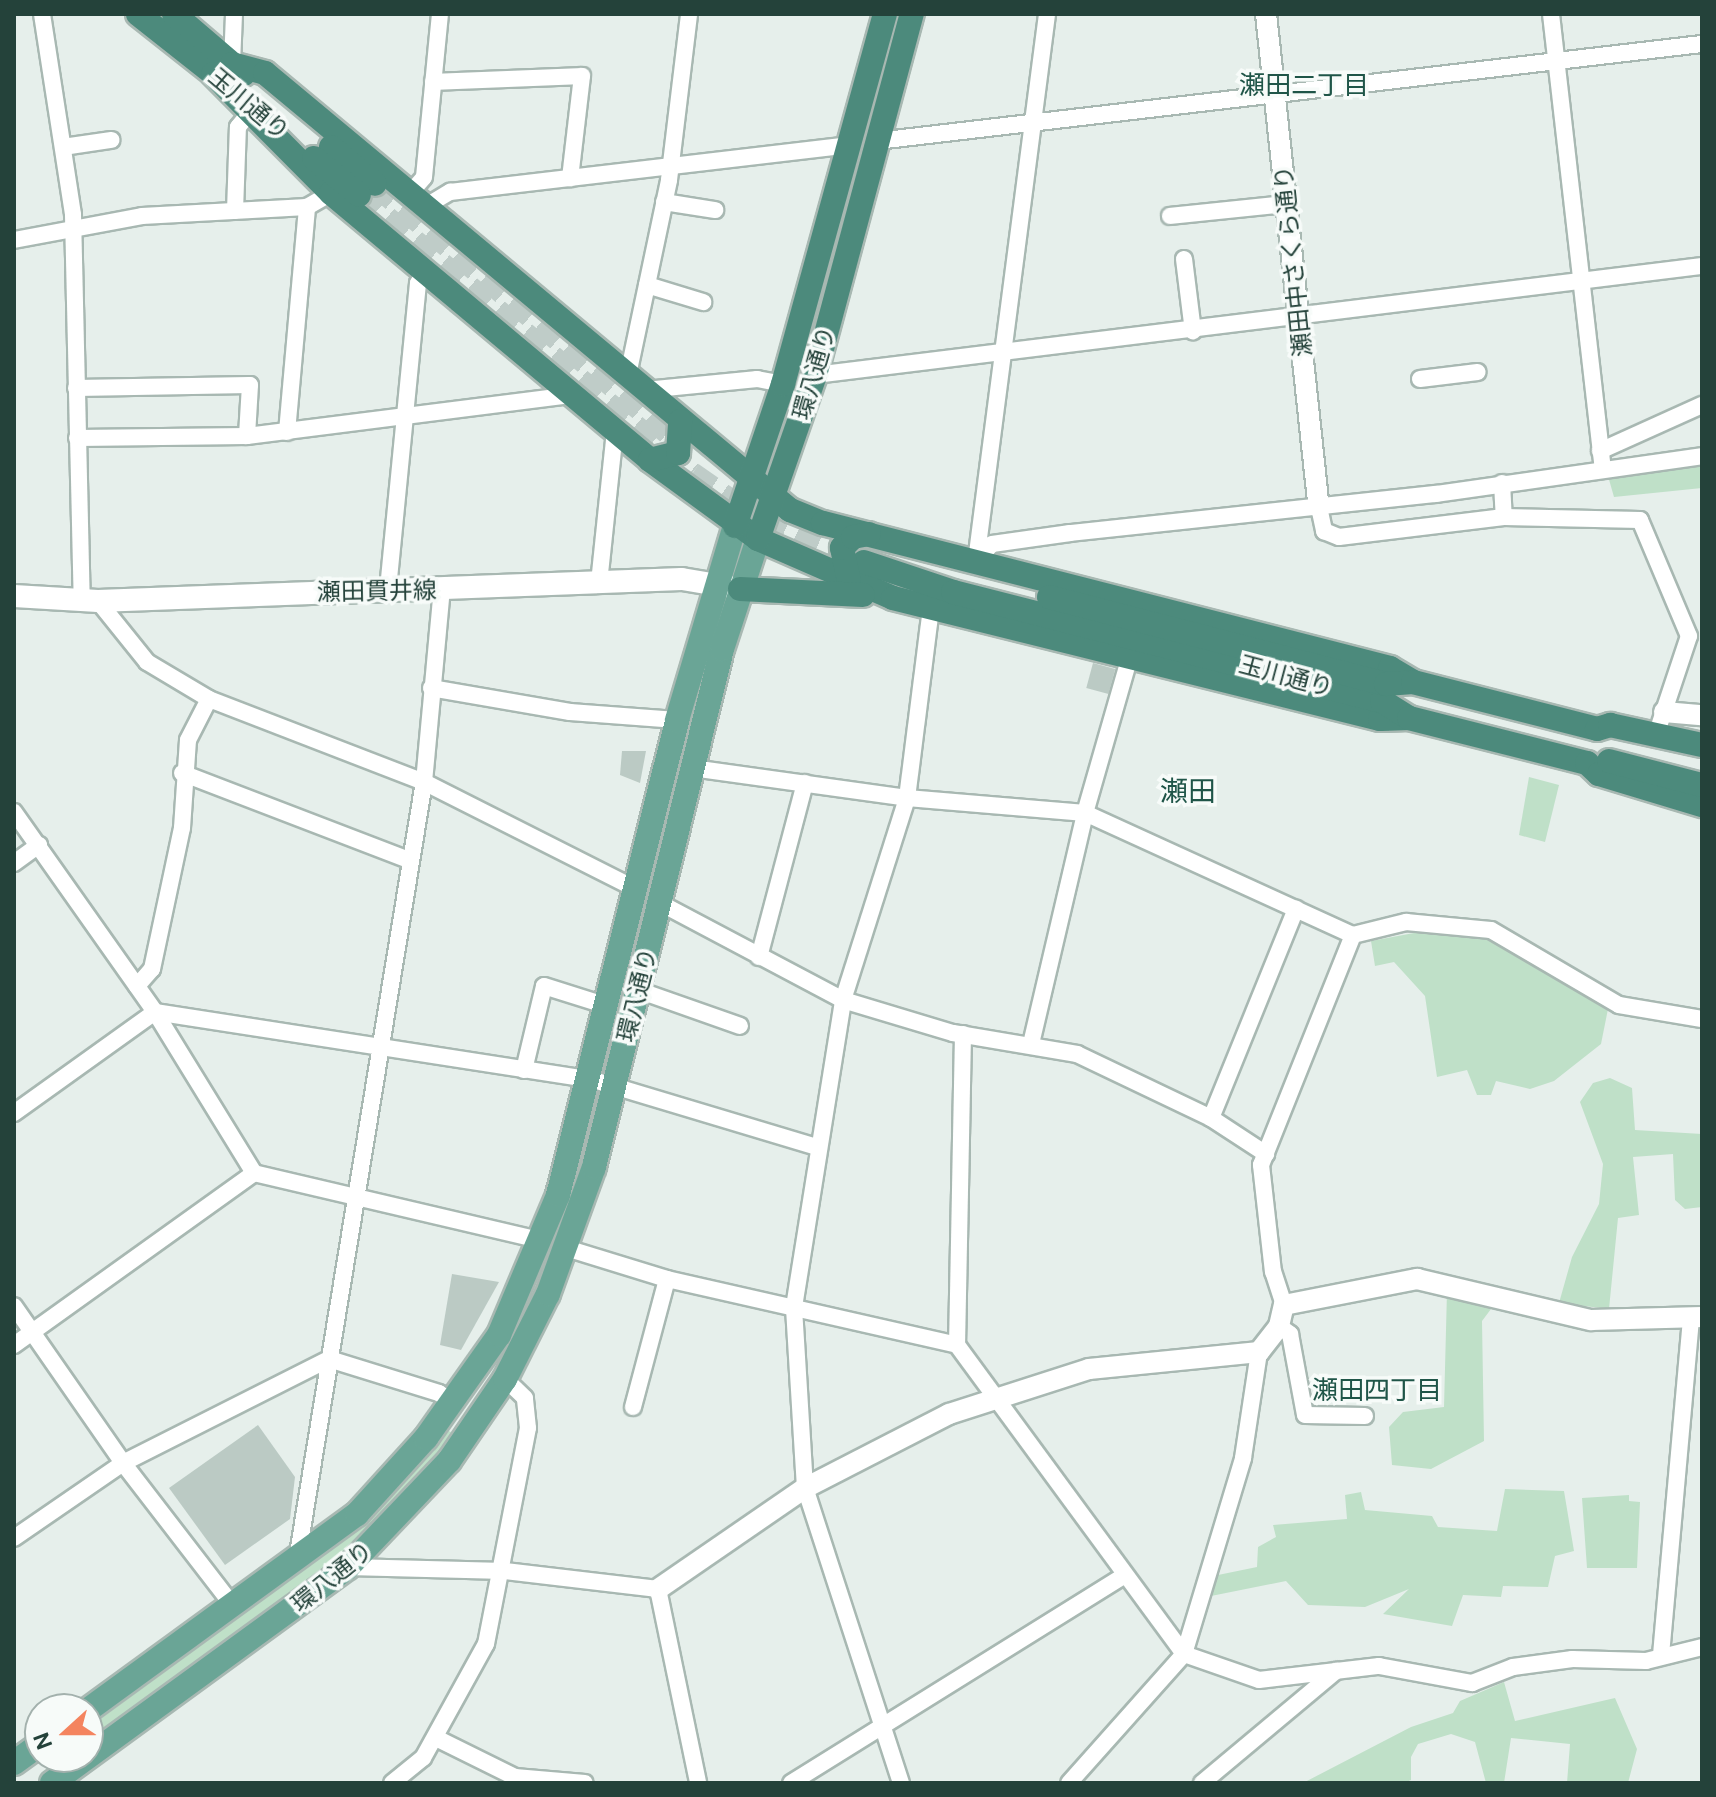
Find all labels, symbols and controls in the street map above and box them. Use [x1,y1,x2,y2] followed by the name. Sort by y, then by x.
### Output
[203,62,295,146] street label: 玉川通り
[1239,70,1369,102] district label: 瀬田二丁目
[1269,164,1317,358] street label: 瀬田中さくら通り
[787,323,841,423] street label: 環八通り
[317,576,437,606] street label: 瀬田貫井線
[1236,650,1336,702] street label: 玉川通り
[1160,775,1216,809] district label: 瀬田
[611,945,663,1045] street label: 環八通り
[1312,1375,1442,1407] district label: 瀬田四丁目
[286,1536,378,1618] street label: 環八通り
[24,1693,104,1773] north arrow
[27,1728,59,1754] text: N

